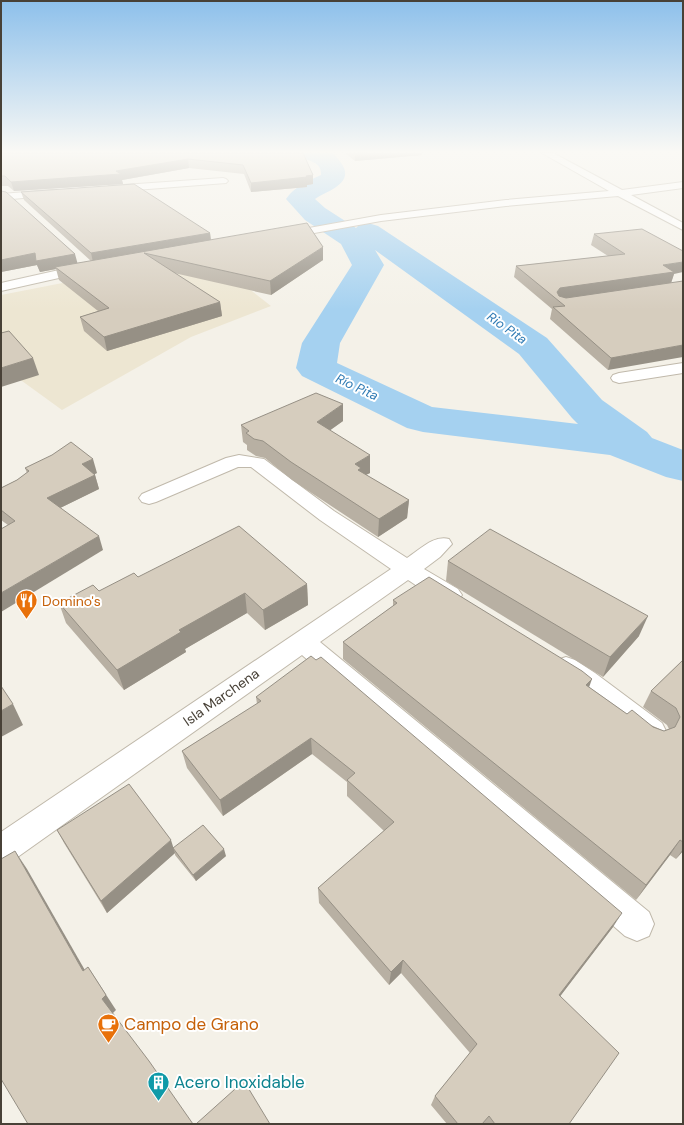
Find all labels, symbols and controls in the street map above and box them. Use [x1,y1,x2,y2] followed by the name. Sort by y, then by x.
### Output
[484,308,530,348] water label: Rio Pita
[333,370,381,404] water label: Río Pita
[14,588,40,621] restaurant icon: Domino's
[42,592,101,610] place label: Domino's
[179,664,263,730] street label: Isla Marchena
[96,1011,122,1044] cafe icon: Campo de Grano
[124,1013,259,1035] place label: Campo de Grano
[145,1069,171,1102] building icon: Acero Inoxidable
[174,1071,305,1093] place label: Acero Inoxidable

